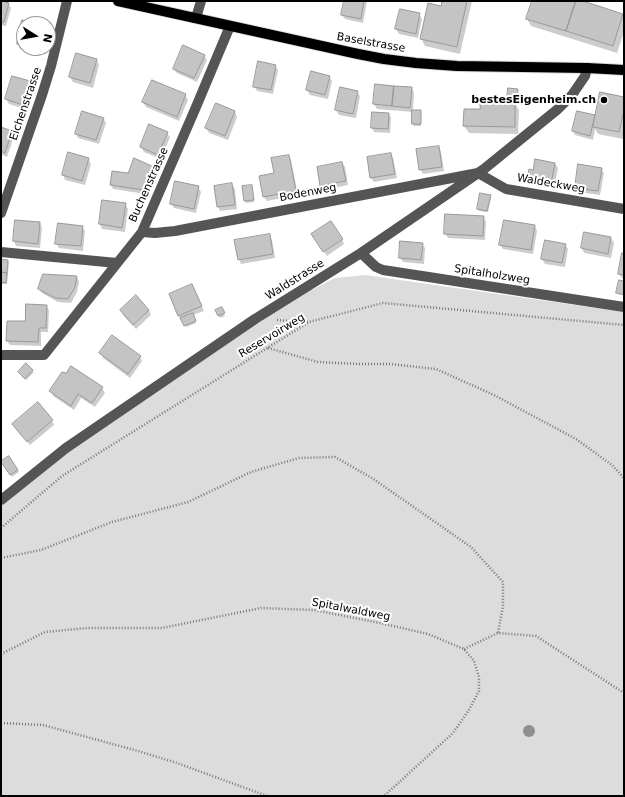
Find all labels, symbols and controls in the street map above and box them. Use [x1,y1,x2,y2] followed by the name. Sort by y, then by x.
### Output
[16,16,56,56] north arrow
[336,30,406,56] street label: Baselstrasse
[40,32,55,44] text: N
[7,66,45,142] street label: Eichenstrasse
[471,93,596,107] place label: bestesEigenheim.ch
[599,95,609,105] marker: bestesEigenheim.ch
[127,145,171,225] street label: Buchenstrasse
[516,172,586,196] street label: Waldeckweg
[278,181,338,205] street label: Bodenweg
[263,257,327,303] street label: Waldstrasse
[453,263,531,287] street label: Spitalholzweg
[237,311,307,361] street label: Reservoirweg
[311,596,391,624] street label: Spitalwaldweg

